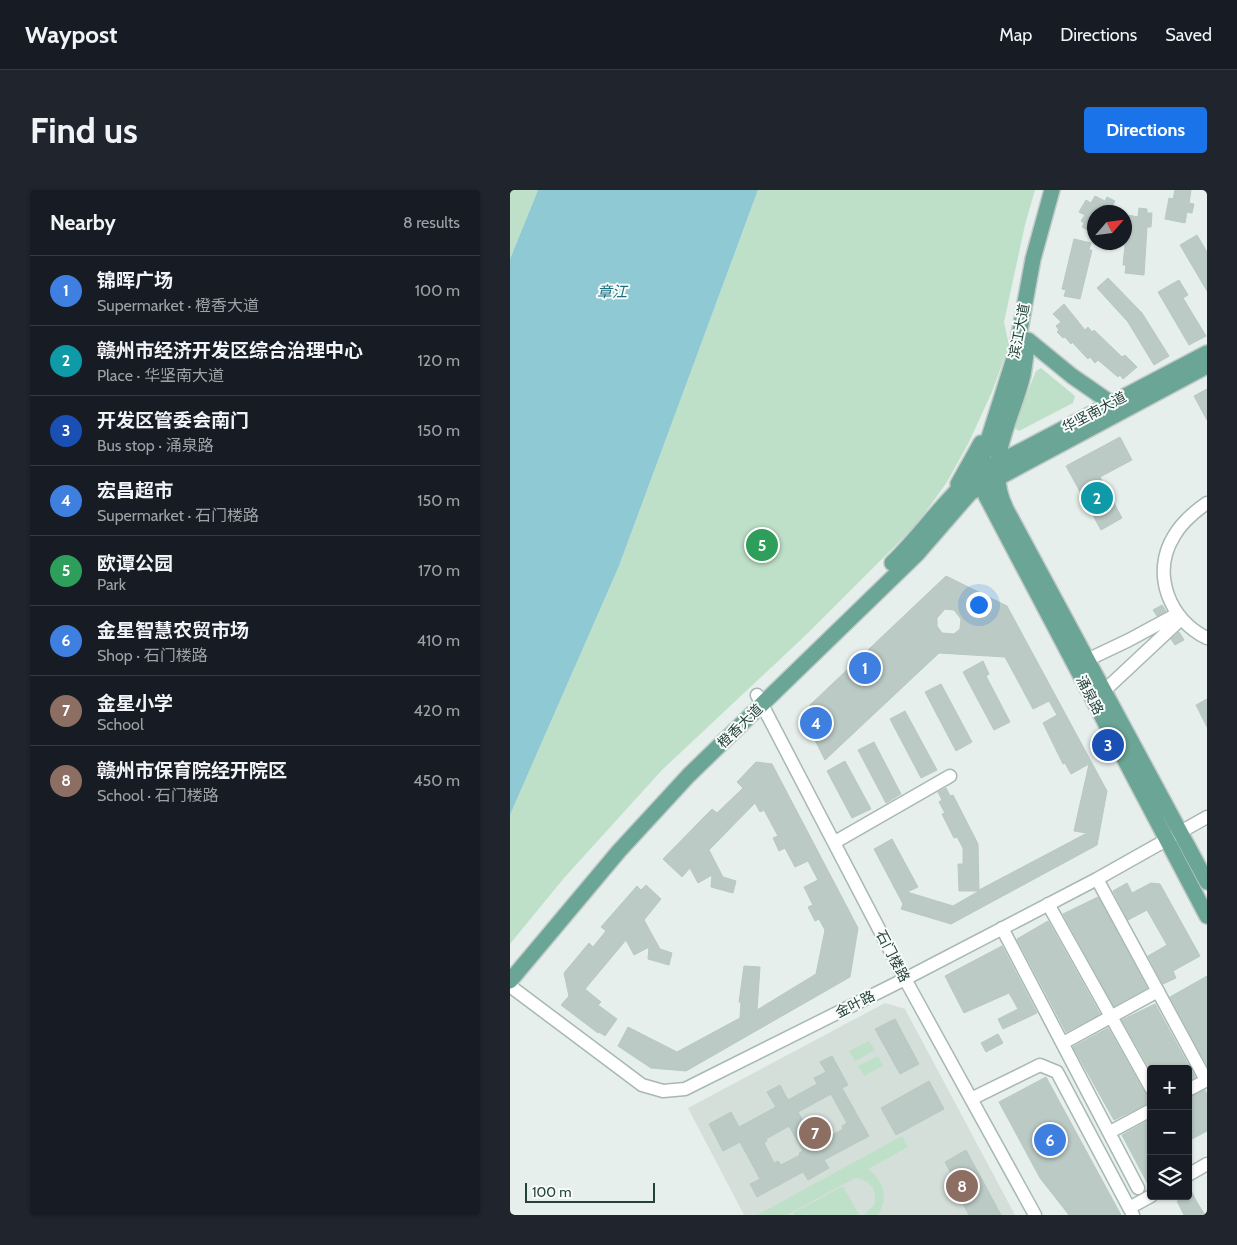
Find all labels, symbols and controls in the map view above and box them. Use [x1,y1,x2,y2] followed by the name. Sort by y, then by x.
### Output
[25,20,117,49] text: Waypost
[999,24,1032,46] text: Map
[1060,24,1137,46] text: Directions
[1165,24,1212,46] text: Saved
[1084,107,1207,153] button: Directions
[30,109,138,152] text: Find us
[1087,205,1132,250] north arrow
[50,210,116,235] text: Nearby
[403,213,460,232] text: 8 results
[97,269,173,292] text: 锦晖广场
[63,281,69,300] text: 1
[415,281,460,300] text: 100 m
[597,283,629,301] water label: 章江
[97,296,259,315] text: Supermarket · 橙香大道
[1005,302,1033,360] street label: 滨江大道
[97,339,363,362] text: 赣州市经济开发区综合治理中心
[62,351,70,370] text: 2
[418,351,460,370] text: 120 m
[97,366,224,385] text: Place · 华坚南大道
[1059,388,1129,436] street label: 华坚南大道
[97,409,249,432] text: 开发区管委会南门
[62,421,70,440] text: 3
[417,421,460,440] text: 150 m
[97,436,214,455] text: Bus stop · 涌泉路
[97,479,173,502] text: 宏昌超市
[1081,479,1113,517] pin: 2
[61,491,71,510] text: 4
[417,491,460,510] text: 150 m
[97,506,259,525] text: Supermarket · 石门楼路
[746,526,778,564] pin: 5
[97,552,173,575] text: 欧谭公园
[62,561,70,580] text: 5
[418,561,460,580] text: 170 m
[97,575,126,594] text: Park
[966,592,992,618] your location
[97,619,249,642] text: 金星智慧农贸市场
[62,631,71,650] text: 6
[417,631,460,650] text: 410 m
[97,646,208,665] text: Shop · 石门楼路
[849,649,881,687] pin: 1
[1072,672,1108,718] street label: 涌泉路
[97,692,173,715] text: 金星小学
[714,700,766,752] street label: 橙香大道
[62,701,70,720] text: 7
[414,701,460,720] text: 420 m
[800,704,832,742] pin: 4
[97,715,144,734] text: School
[1092,726,1124,764] pin: 3
[97,759,287,782] text: 赣州市保育院经开院区
[61,771,71,790] text: 8
[413,771,460,790] text: 450 m
[97,786,219,805] text: School · 石门楼路
[872,927,914,985] street label: 石门楼路
[832,986,878,1022] street label: 金叶路
[1147,1065,1192,1200] map controls
[1147,1065,1192,1110] button: +
[1147,1110,1192,1155] button: −
[799,1114,831,1152] pin: 7
[1034,1121,1066,1159] pin: 6
[1147,1155,1192,1200] button: layers
[946,1167,978,1205] pin: 8
[525,1180,655,1203] scale bar
[532,1183,572,1201] text: 100 m

